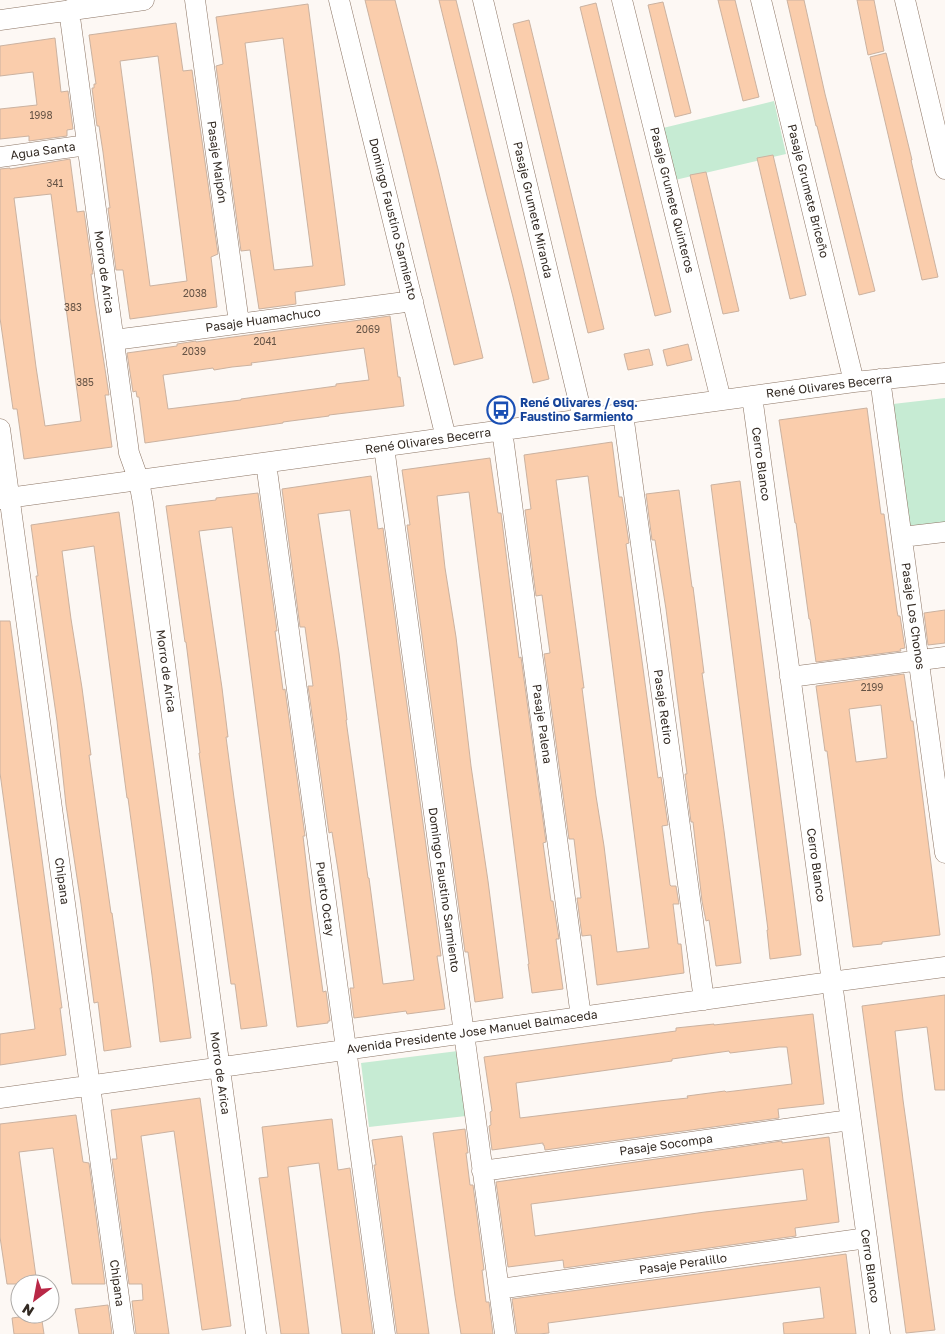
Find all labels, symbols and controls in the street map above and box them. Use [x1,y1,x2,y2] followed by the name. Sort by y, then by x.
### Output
[29,109,53,121] house number: 1998
[204,120,231,204] street label: Pasaje Maipón
[785,122,832,259] street label: Pasaje Grumete Briceño
[647,125,698,275] street label: Pasaje Grumete Quinteros
[366,136,421,301] street label: Domingo Faustino Sarmiento
[9,139,76,162] street label: Agua Santa
[510,140,557,280] street label: Pasaje Grumete Miranda
[47,177,64,189] house number: 341
[91,230,118,314] street label: Morro de Arica
[183,287,207,299] house number: 2038
[64,301,82,313] house number: 383
[204,304,322,335] street label: Pasaje Huamachuco
[356,323,380,335] house number: 2069
[254,335,277,347] house number: 2041
[182,345,206,357] house number: 2039
[765,370,893,401] street label: René Olivares Becerra
[76,376,94,388] house number: 385
[486,395,516,425] bus stop icon: René Olivares / esq. Faustino Sarmiento
[520,395,638,424] place label: René Olivares / esq. Faustino Sarmiento
[364,424,492,457] street label: René Olivares Becerra
[749,426,774,502] street label: Cerro Blanco
[899,562,928,670] street label: Pasaje Los Chonos
[153,629,180,713] street label: Morro de Arica
[651,668,676,745] street label: Pasaje Retiro
[861,681,883,693] house number: 2199
[529,683,556,765] street label: Pasaje Palena
[425,806,464,973] street label: Domingo Faustino Sarmiento
[804,827,829,903] street label: Cerro Blanco
[52,857,73,905] street label: Chipana
[313,861,338,938] street label: Puerto Octay
[345,1006,598,1057] street label: Avenida Presidente Jose Manuel Balmaceda
[207,1031,234,1115] street label: Morro de Arica
[618,1131,714,1158] street label: Pasaje Socompa
[858,1228,883,1304] street label: Cerro Blanco
[638,1250,728,1277] street label: Pasaje Peralillo
[107,1259,128,1307] street label: Chipana
[10,1274,60,1324] north arrow
[19,1300,37,1320] text: N

